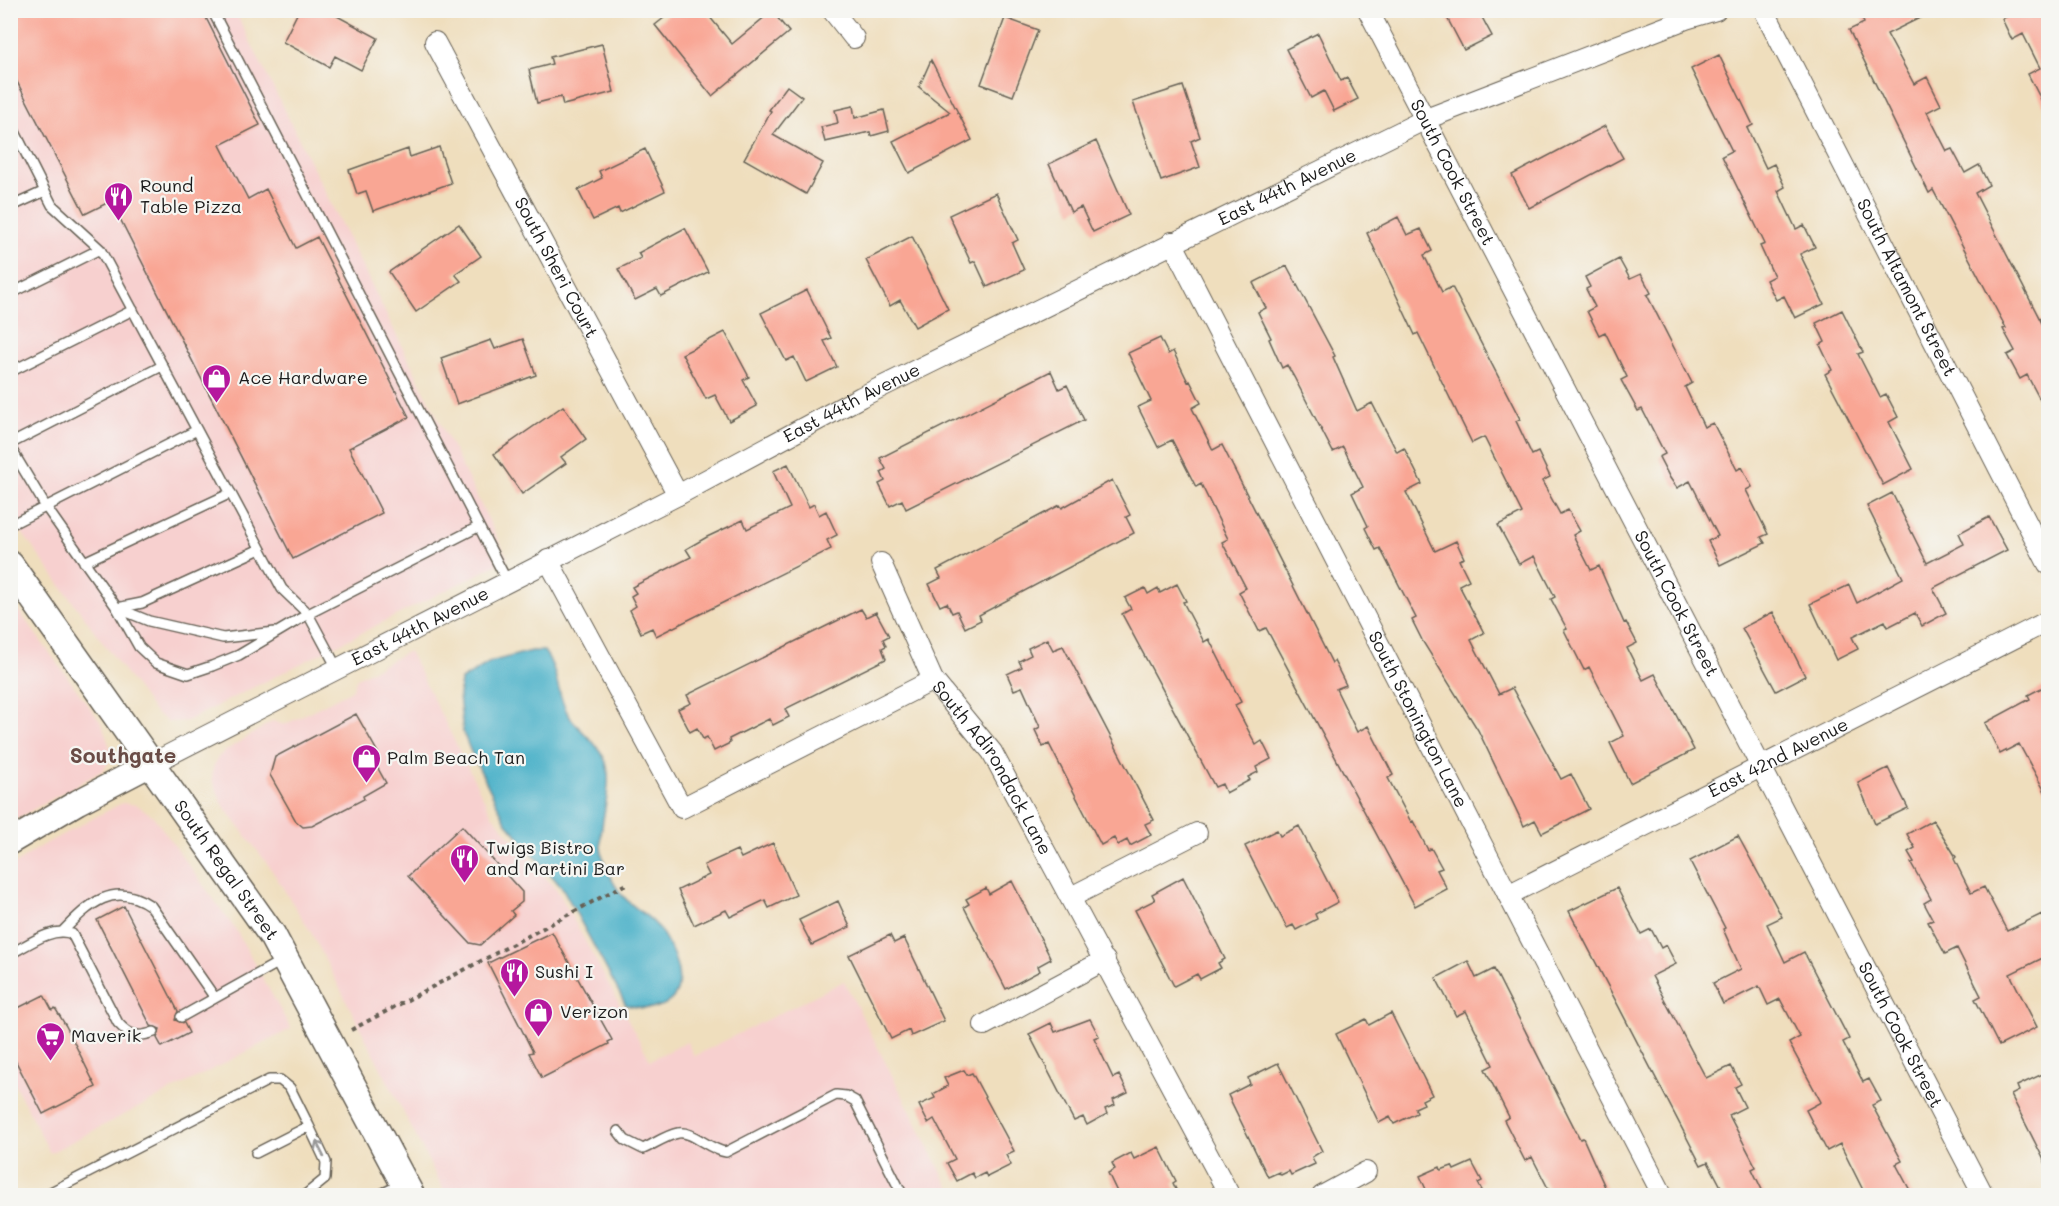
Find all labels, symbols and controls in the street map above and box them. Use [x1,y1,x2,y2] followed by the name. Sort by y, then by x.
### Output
[1405,95,1501,249] street label: South Cook Street
[1214,142,1360,231] street label: East 44th Avenue
[140,173,242,218] place label: Round Table Pizza
[103,180,135,222] restaurant icon: Round Table Pizza
[509,192,605,342] street label: South Sheri Court
[1852,194,1963,380] street label: South Altamont Street
[778,357,924,448] street label: East 44th Avenue
[201,362,233,404] shop icon: Ace Hardware
[238,365,368,389] place label: Ace Hardware
[1629,526,1725,680] street label: South Cook Street
[347,581,493,671] street label: East 44th Avenue
[1363,627,1474,811] street label: South Stonington Lane
[927,675,1058,859] street label: South Adirondack Lane
[1704,711,1852,803] street label: East 42nd Avenue
[70,741,176,768] district label: Southgate
[350,742,382,784] shop icon: Palm Beach Tan
[387,745,525,769] place label: Palm Beach Tan
[169,795,285,945] street label: South Regal Street
[486,835,625,880] place label: Twigs Bistro and Martini Bar
[449,842,481,884] restaurant icon: Twigs Bistro and Martini Bar
[498,956,530,998] restaurant icon: Sushi I
[1853,957,1949,1112] street label: South Cook Street
[535,959,593,983] place label: Sushi I
[523,996,555,1038] shop icon: Verizon
[560,999,628,1023] place label: Verizon
[34,1020,66,1062] supermarket icon: Maverik
[71,1023,141,1047] place label: Maverik
[314,1141,325,1159] one-way arrow

